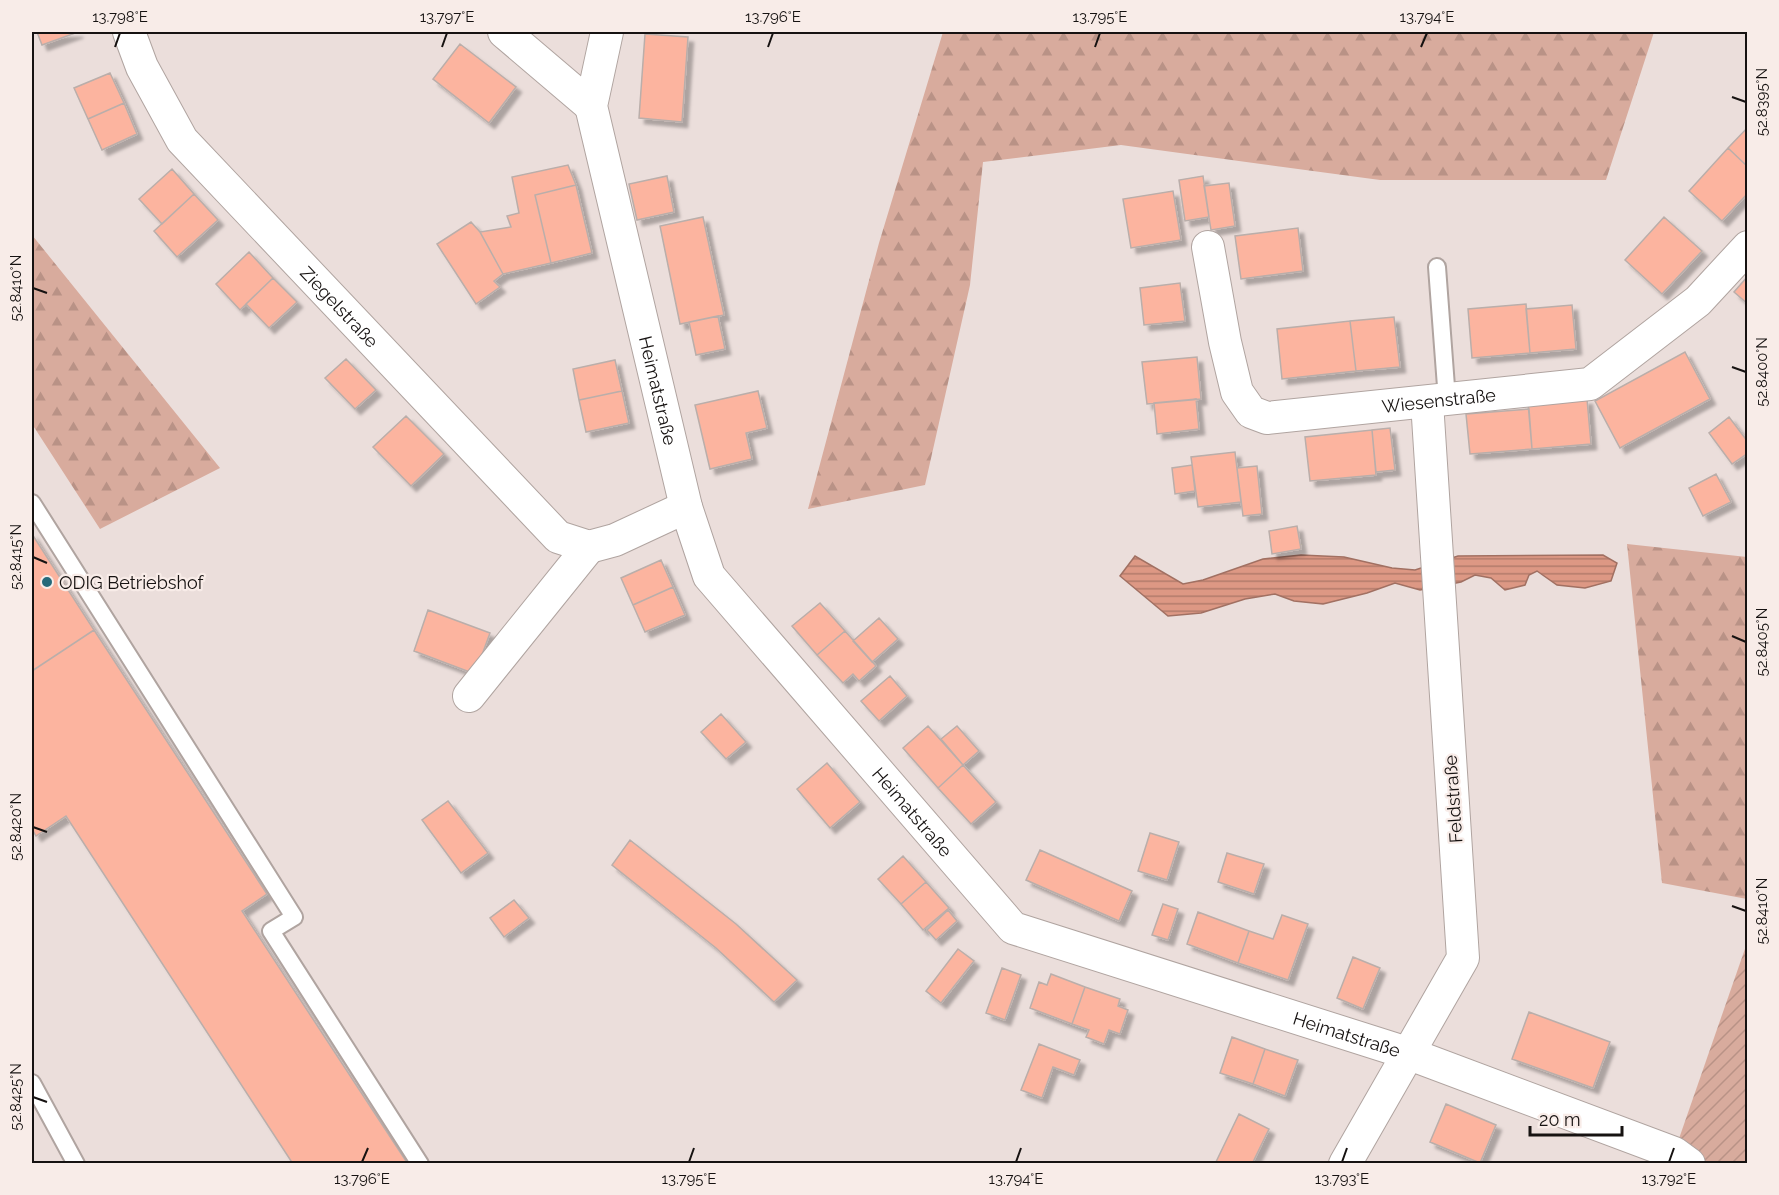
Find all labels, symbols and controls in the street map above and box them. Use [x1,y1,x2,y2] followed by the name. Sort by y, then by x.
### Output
[92,8,148,26] text: 13.798°E
[420,8,474,26] text: 13.797°E
[745,8,801,26] text: 13.796°E
[1073,8,1127,26] text: 13.795°E
[1400,8,1454,26] text: 13.794°E
[1753,68,1771,136] text: 52.8395°N
[7,255,25,321] text: 52.8410°N
[296,262,383,352] street label: Ziegelstraße
[635,334,682,447] street label: Heimatstraße
[1753,337,1771,407] text: 52.8400°N
[1381,383,1497,416] street label: Wiesenstraße
[7,524,25,590] text: 52.8415°N
[59,572,204,593] place label: ODIG Betriebshof
[40,575,54,589] marker: ODIG Betriebshof
[1753,608,1771,676] text: 52.8405°N
[1439,754,1467,844] street label: Feldstraße
[868,763,957,861] street label: Heimatstraße
[7,793,25,861] text: 52.8420°N
[1753,878,1771,944] text: 52.8410°N
[1291,1007,1404,1061] street label: Heimatstraße
[7,1063,25,1131] text: 52.8425°N
[1530,1099,1622,1137] scale bar
[1539,1109,1581,1130] text: 20 m
[334,1170,390,1188] text: 13.796°E
[662,1170,716,1188] text: 13.795°E
[989,1170,1043,1188] text: 13.794°E
[1315,1170,1369,1188] text: 13.793°E
[1642,1170,1696,1188] text: 13.792°E

